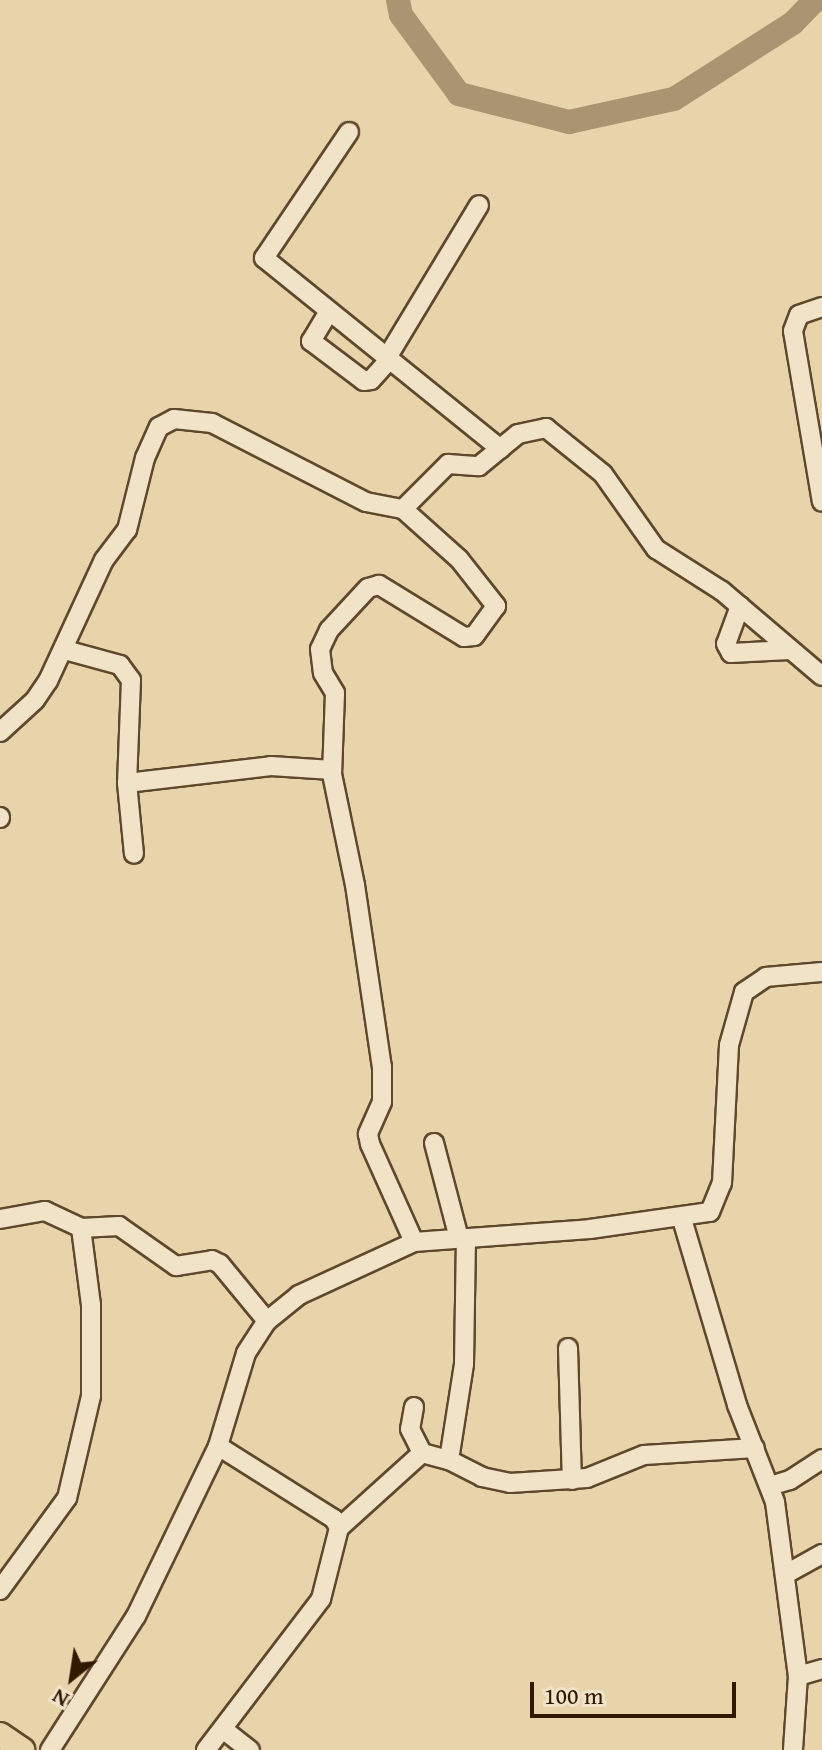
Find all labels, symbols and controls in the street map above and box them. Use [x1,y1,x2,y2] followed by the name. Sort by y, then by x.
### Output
[32,1638,112,1718] north arrow
[534,1666,740,1716] scale bar
[544,1678,604,1713] text: 100 m
[46,1681,74,1716] text: N

